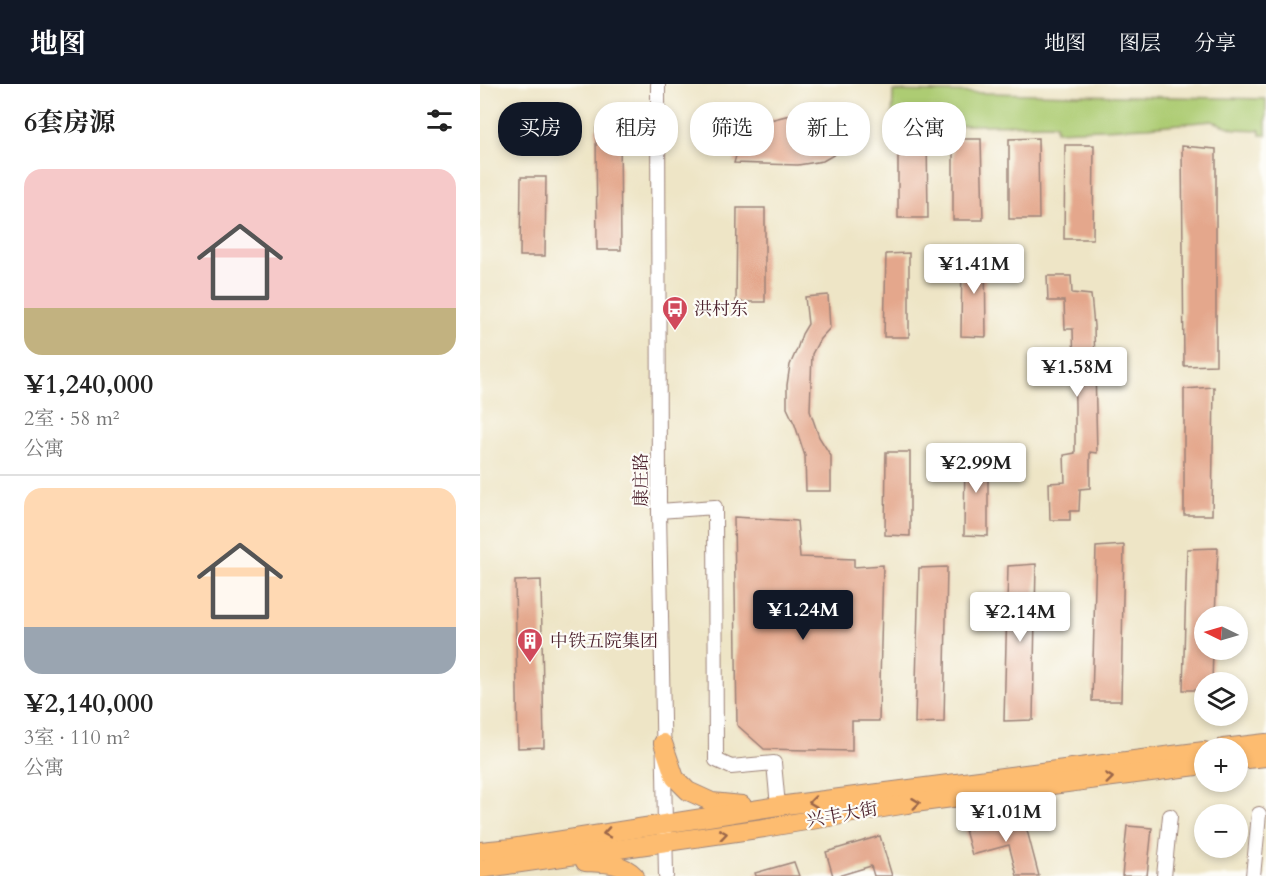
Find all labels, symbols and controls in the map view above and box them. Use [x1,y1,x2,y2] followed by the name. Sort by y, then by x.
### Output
[30,25,86,63] text: 地图
[1044,29,1086,58] text: 地图
[1119,29,1161,58] text: 图层
[1194,29,1236,58] text: 分享
[498,102,582,156] chip: 买房
[594,102,678,156] chip: 租房
[690,102,774,156] chip: 筛选
[786,102,870,156] chip: 新上
[882,102,966,156] chip: 公寓
[423,104,456,137] icon: filters
[24,105,115,140] text: 6套房源
[186,208,294,316] icon: home
[925,244,1023,295] pin: ¥1.41M
[938,250,1010,277] text: ¥1.41M
[660,294,690,332] bus stop icon: 洪村东
[694,297,748,322] place label: 洪村东
[1028,347,1126,398] pin: ¥1.58M
[1041,353,1113,380] text: ¥1.58M
[24,367,153,402] text: ¥1,240,000
[24,405,120,432] text: 2室 · 58 m²
[24,435,64,462] text: 公寓
[927,443,1025,494] pin: ¥2.99M
[940,449,1012,476] text: ¥2.99M
[629,453,654,507] street label: 康庄路
[186,527,294,635] icon: home
[754,590,852,641] pin: ¥1.24M
[971,592,1069,643] pin: ¥2.14M
[767,596,839,623] text: ¥1.24M
[984,598,1056,625] text: ¥2.14M
[1194,606,1248,660] north arrow
[1194,606,1248,858] map controls
[515,626,545,664] building icon: 中铁五院集团
[550,629,658,654] place label: 中铁五院集团
[1194,672,1248,726] button: layers
[24,686,153,721] text: ¥2,140,000
[24,724,130,751] text: 3室 · 110 m²
[1194,738,1248,792] button: +
[24,754,64,781] text: 公寓
[1105,772,1114,784] one-way arrow
[957,792,1055,843] pin: ¥1.01M
[809,795,818,807] one-way arrow
[804,796,880,834] street label: 兴丰大街
[911,797,921,809] one-way arrow
[970,798,1042,825] text: ¥1.01M
[1194,804,1248,858] button: −
[603,826,613,839] one-way arrow
[719,829,728,841] one-way arrow

